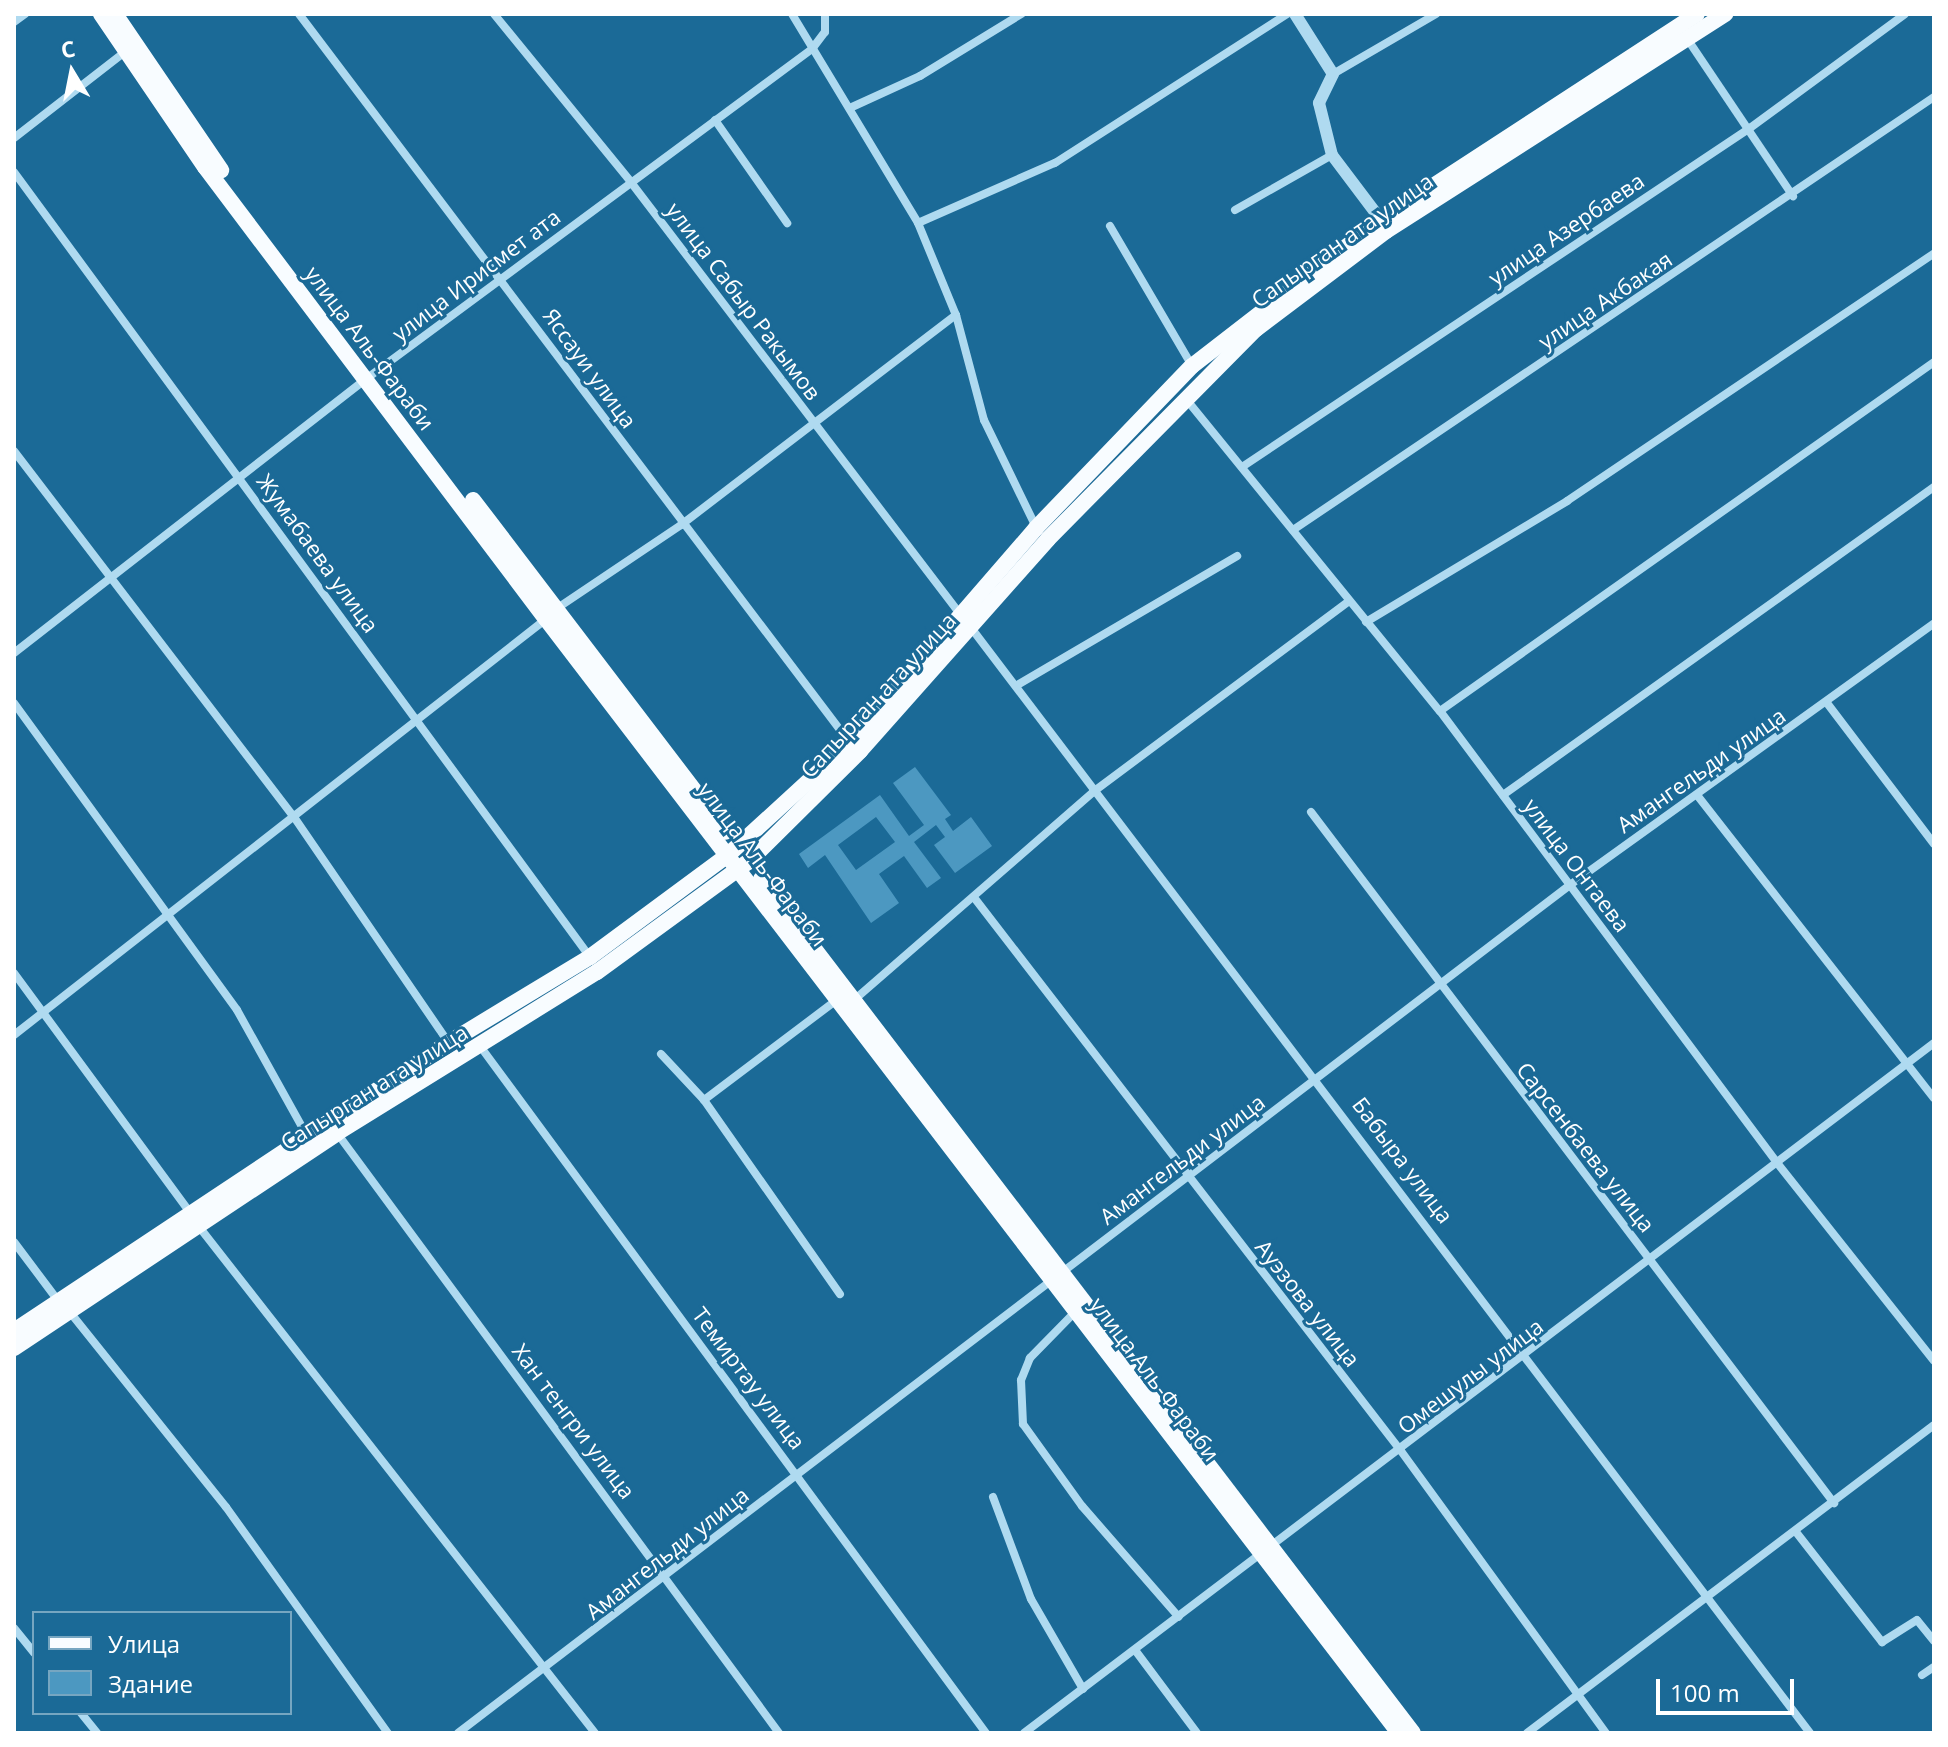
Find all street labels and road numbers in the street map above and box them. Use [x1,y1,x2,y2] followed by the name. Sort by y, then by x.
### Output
[1246,167,1438,313] street label: Сапырган ата улица
[1483,167,1649,291] street label: улица Азербаева
[661,197,827,405] street label: улица Сабыр Ракымов
[387,203,565,347] street label: улица Ирисмет ата
[1533,246,1677,354] street label: улица Акбакая
[300,261,440,435] street label: улица Аль-Фараби
[538,303,642,433] street label: Яссауи улица
[252,468,384,638] street label: Жумабаева улица
[795,607,961,783] street label: Сапырган ата улица
[1612,702,1790,838] street label: Амангельди улица
[693,777,833,951] street label: улица Аль-Фараби
[1518,793,1636,937] street label: улица Онтаева
[276,1019,472,1155] street label: Сапырган ата улица
[1512,1057,1660,1237] street label: Сарсенбаева улица
[1094,1088,1270,1230] street label: Амангельди улица
[1347,1092,1459,1228] street label: Бабыра улица
[1250,1234,1366,1372] street label: Ауэзова улица
[1085,1292,1225,1466] street label: улица Аль-Фараби
[687,1302,811,1454] street label: Темиртау улица
[1392,1313,1548,1439] street label: Омешулы улица
[507,1338,641,1504] street label: Хан тенгри улица
[580,1481,754,1625] street label: Амангельди улица

